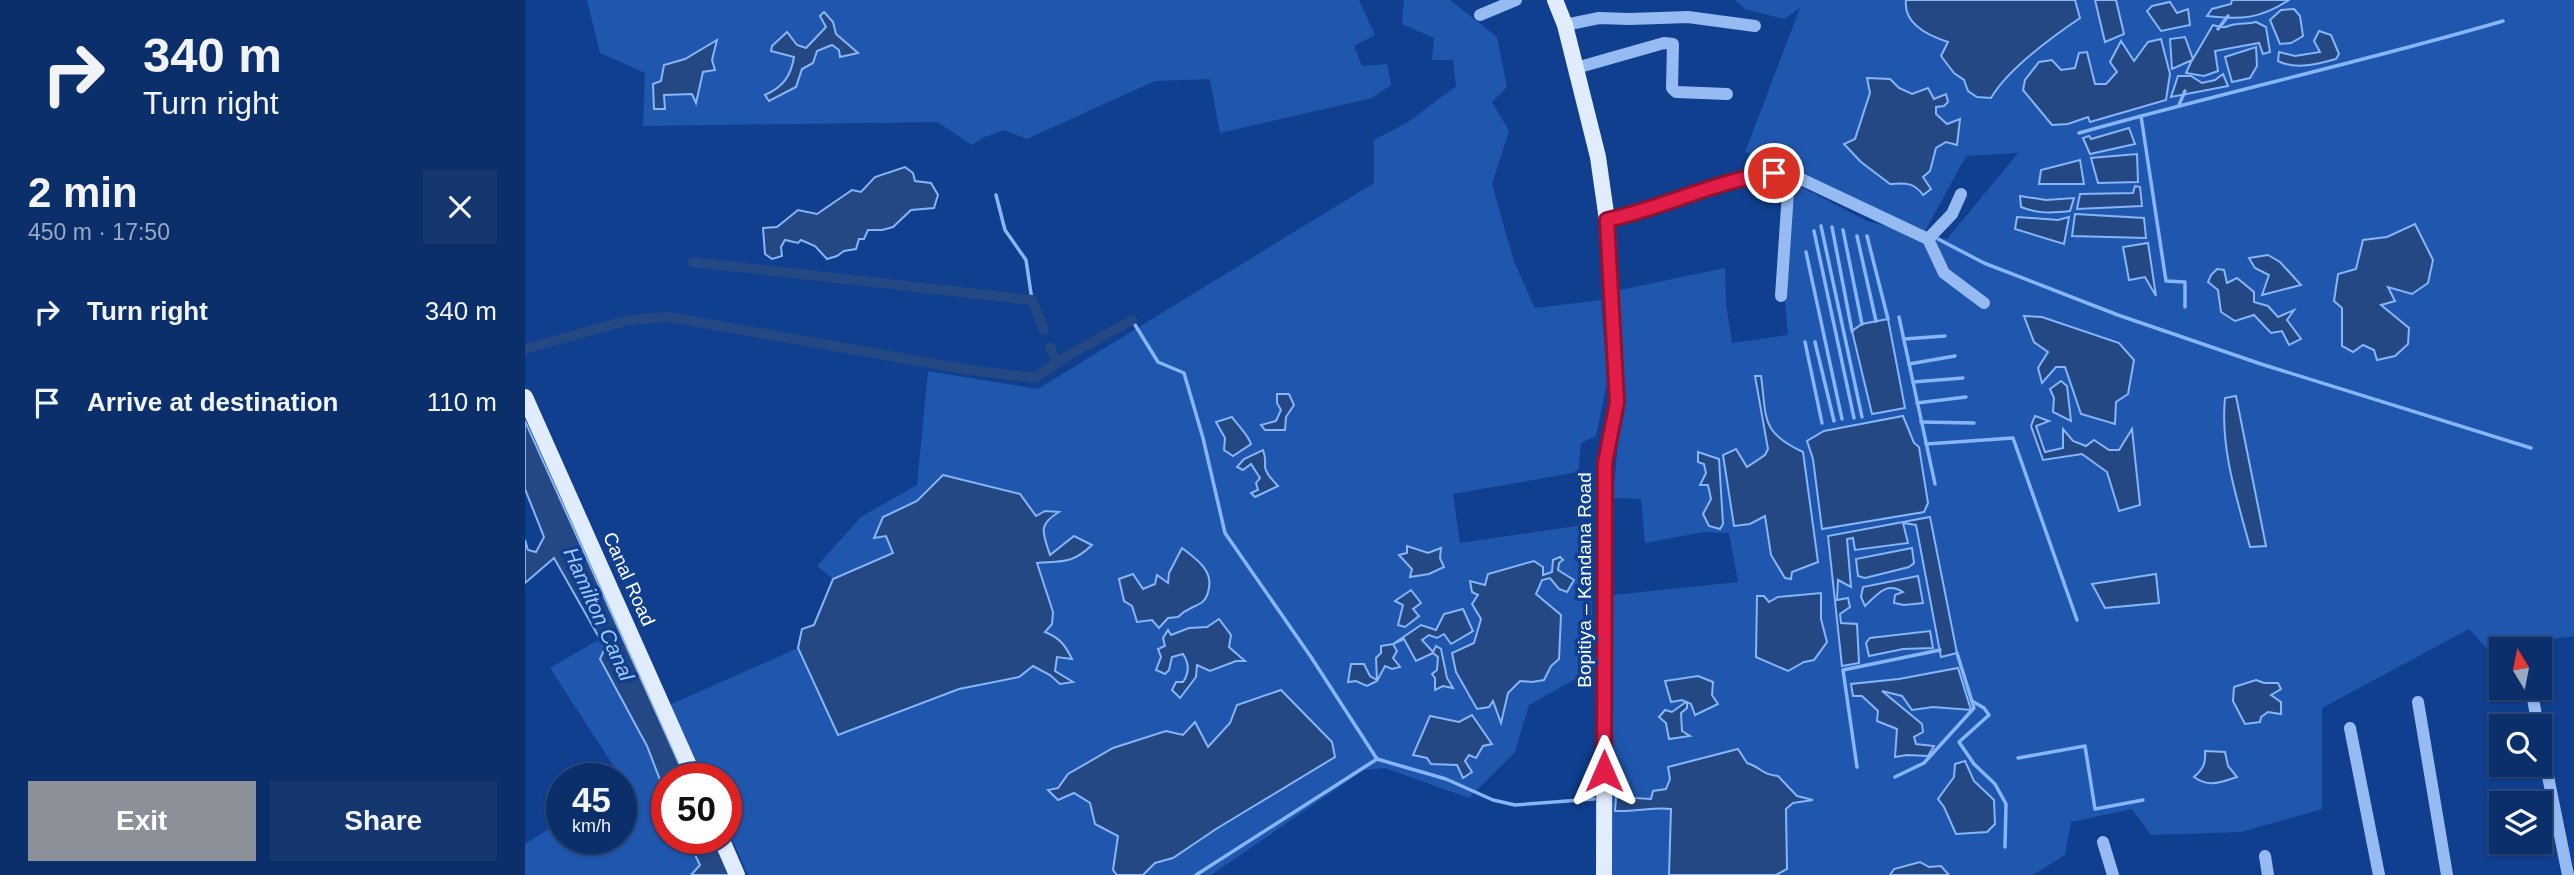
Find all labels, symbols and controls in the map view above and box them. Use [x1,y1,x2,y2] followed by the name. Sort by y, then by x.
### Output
[28,28,119,119] icon: right
[143,28,282,82] text: 340 m
[143,85,279,121] text: Turn right
[1744,143,1804,203] pin
[1755,154,1793,192] icon: arrive
[28,169,138,216] text: 2 min
[423,170,497,244] button: close
[28,219,170,245] text: 450 m · 17:50
[28,293,66,331] icon: right
[87,296,208,326] text: Turn right
[425,296,497,326] text: 340 m
[28,384,66,422] icon: arrive
[87,387,338,417] text: Arrive at destination
[427,387,497,417] text: 110 m
[1574,472,1595,688] street label: Bopitiya – Kandana Road
[599,529,659,629] street label: Canal Road
[559,544,639,685] water label: Hamilton Canal
[2489,637,2551,700] north arrow
[2489,637,2552,854] map controls
[2489,714,2552,777] button: search
[1567,734,1641,808] position arrow
[651,763,742,854] speed limit sign: 50
[572,780,611,819] text: 45
[28,781,256,861] button: Exit
[270,781,497,861] button: Share
[2489,791,2552,854] button: layers
[572,816,611,836] text: km/h

